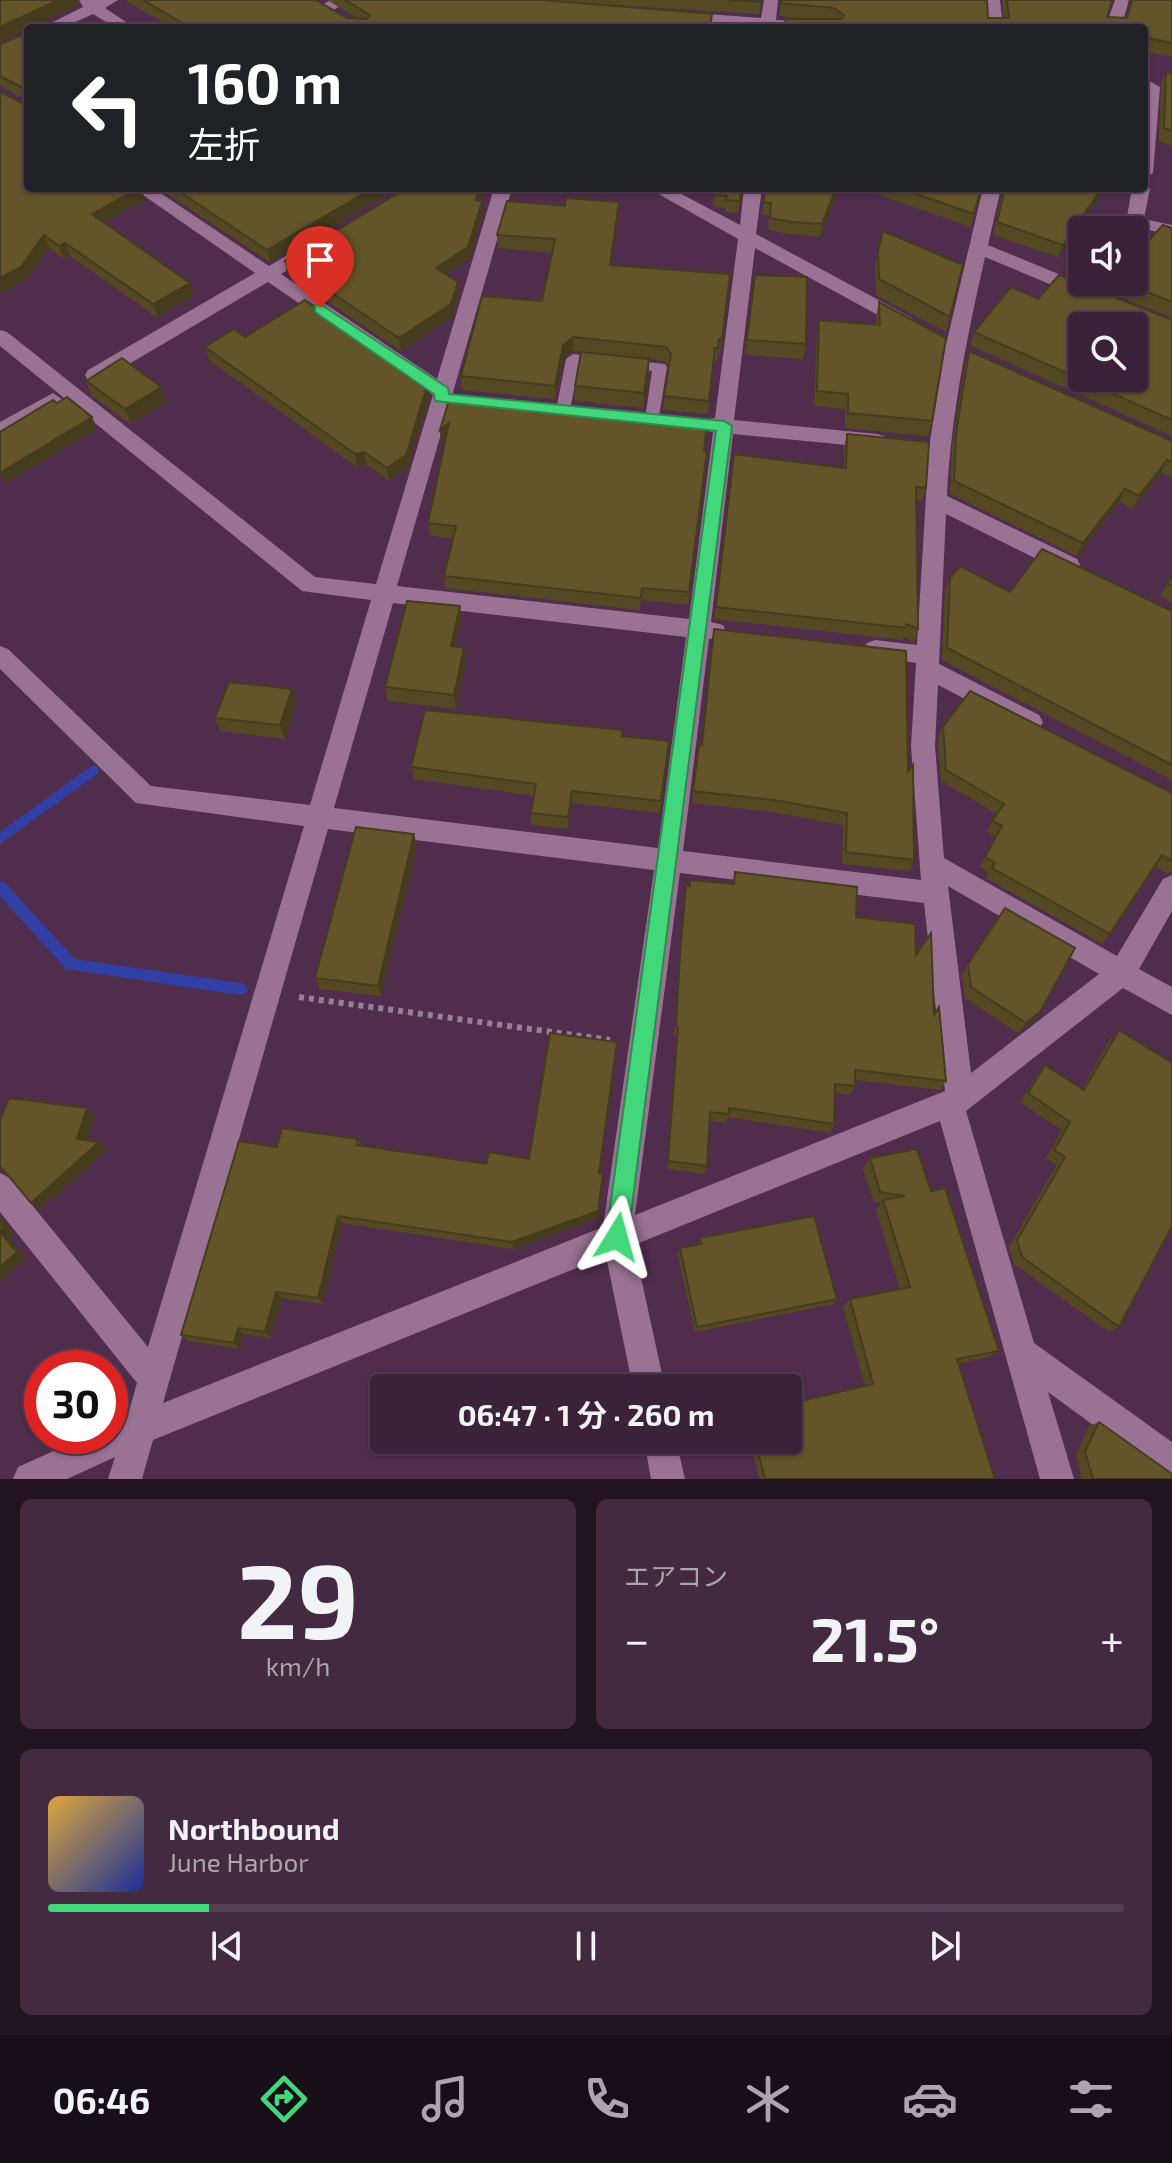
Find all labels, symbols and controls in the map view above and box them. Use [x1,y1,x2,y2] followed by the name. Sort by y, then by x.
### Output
[188,48,342,115] text: 160 m
[56,56,160,160] icon: left
[188,122,260,165] text: 左折
[1068,216,1148,392] map controls
[1068,216,1148,296] button: sound
[286,226,354,308] pin
[298,238,342,282] icon: arrive
[1068,312,1148,392] button: search
[575,1195,659,1279] position arrow
[24,1350,128,1454] speed limit sign: 30
[458,1396,714,1432] text: 06:47 · 1 分 · 260 m
[237,1535,359,1660] text: 29
[624,1560,728,1591] text: エアコン
[810,1602,939,1674] text: 21.5°
[624,1612,650,1665] text: −
[1100,1612,1124,1665] text: +
[266,1650,330,1681] text: km/h
[168,1810,340,1846] text: Northbound
[168,1846,309,1877] text: June Harbor
[205,1924,249,1968] icon: previous
[564,1924,608,1968] icon: pause
[923,1924,967,1968] icon: next
[256,2071,312,2127] icon: directions
[417,2071,473,2127] icon: music
[579,2071,635,2127] icon: phone
[740,2071,796,2127] icon: climate
[902,2071,958,2127] icon: car
[1063,2071,1119,2127] icon: filters
[53,2078,150,2121] text: 06:46

